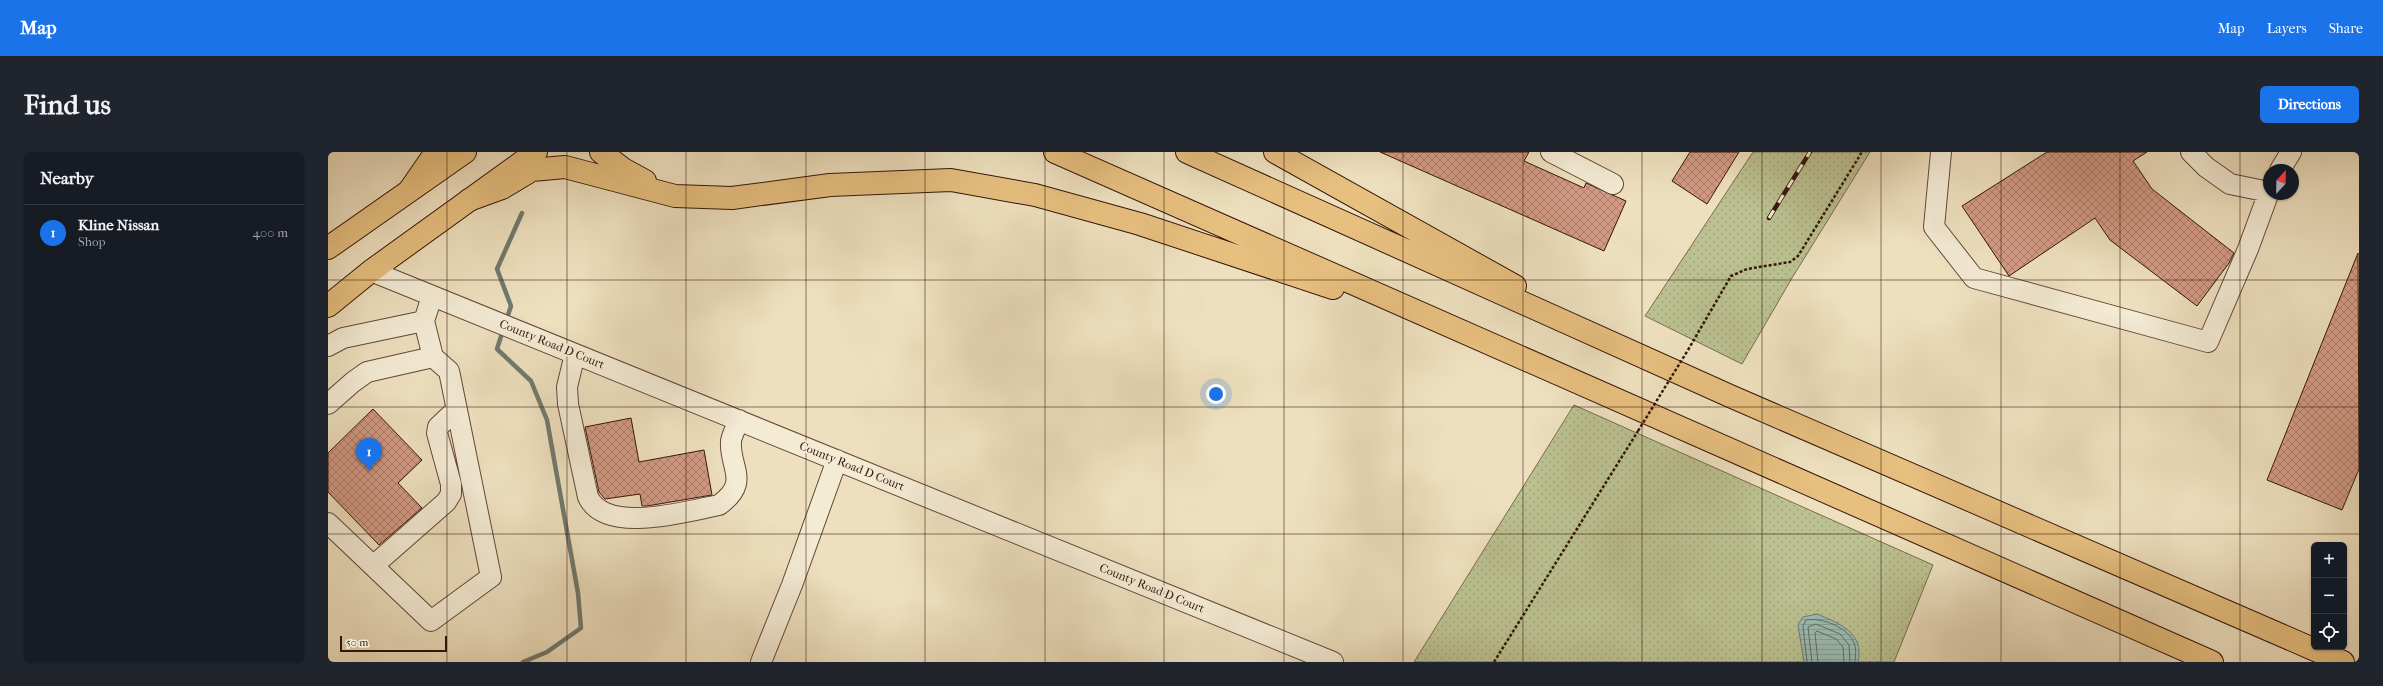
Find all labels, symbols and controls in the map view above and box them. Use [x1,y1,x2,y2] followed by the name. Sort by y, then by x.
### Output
[20,17,56,39] text: Map
[2218,20,2245,37] text: Map
[2267,20,2307,37] text: Layers
[2329,20,2363,37] text: Share
[2260,86,2359,123] button: Directions
[24,88,111,121] text: Find us
[2263,164,2299,200] north arrow
[40,168,94,188] text: Nearby
[78,216,159,234] text: Kline Nissan
[51,225,55,240] text: 1
[252,225,288,240] text: 400 m
[78,234,106,249] text: Shop
[497,316,607,372] street label: County Road D Court
[1206,384,1226,404] your location
[356,438,382,471] pin: 1
[797,438,907,494] street label: County Road D Court
[2311,542,2347,650] map controls
[2311,542,2347,578] button: +
[1097,560,1207,616] street label: County Road D Court
[2311,578,2347,614] button: −
[2311,614,2347,650] button: locate
[340,634,447,653] scale bar
[346,636,368,649] text: 50 m

